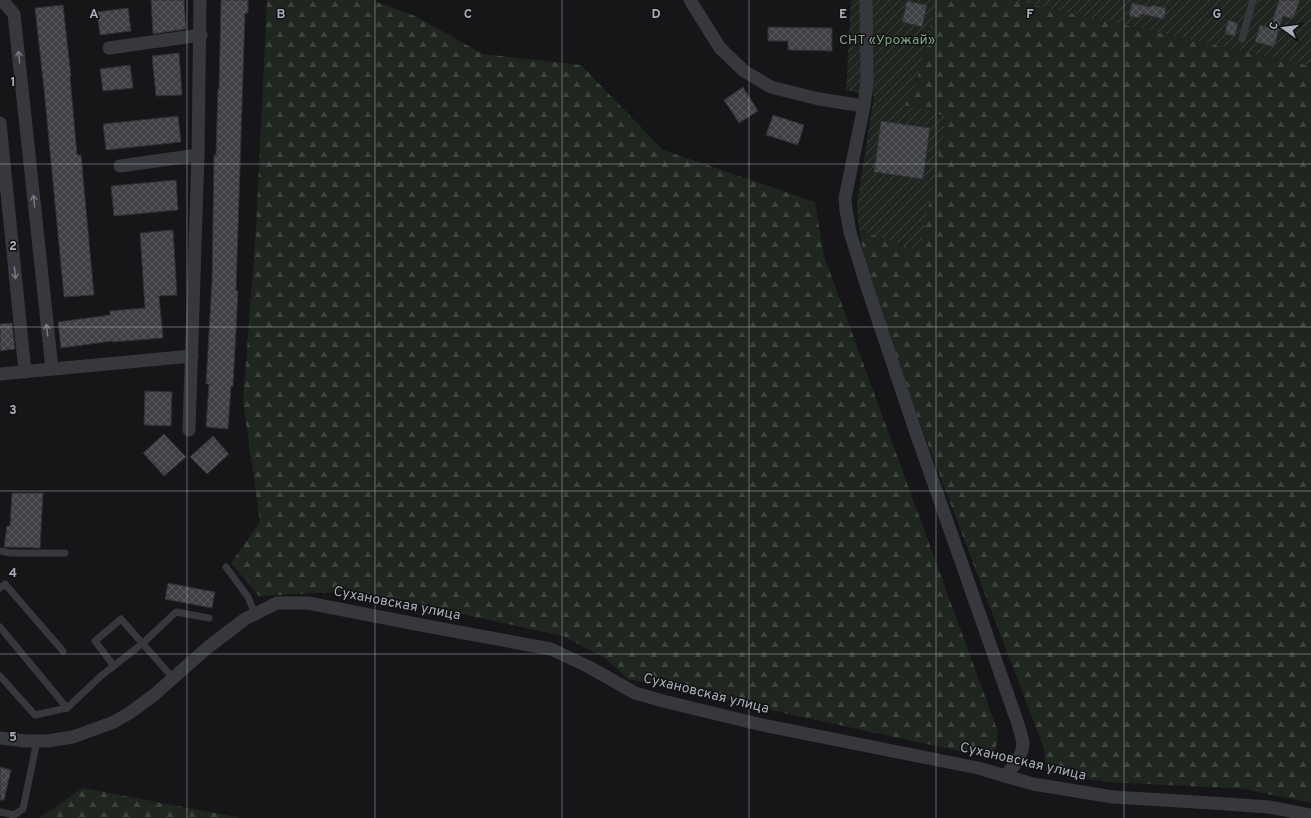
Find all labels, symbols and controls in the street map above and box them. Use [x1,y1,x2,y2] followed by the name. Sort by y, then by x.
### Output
[89,7,99,23] text: A
[277,7,286,23] text: B
[464,7,472,23] text: C
[651,7,661,23] text: D
[839,7,847,23] text: E
[1026,7,1034,23] text: F
[1213,7,1222,23] text: G
[1263,8,1303,48] north arrow
[1267,21,1282,31] text: С
[839,32,935,49] park label: СНТ «Урожай»
[15,51,23,64] one-way arrow
[10,75,16,91] text: 1
[30,194,38,207] one-way arrow
[9,239,17,255] text: 2
[11,266,19,279] one-way arrow
[44,324,51,337] one-way arrow
[9,403,17,419] text: 3
[9,566,17,582] text: 4
[332,583,462,625] street label: Сухановская улица
[641,670,771,718] street label: Сухановская улица
[9,730,17,746] text: 5
[958,739,1088,785] street label: Сухановская улица

